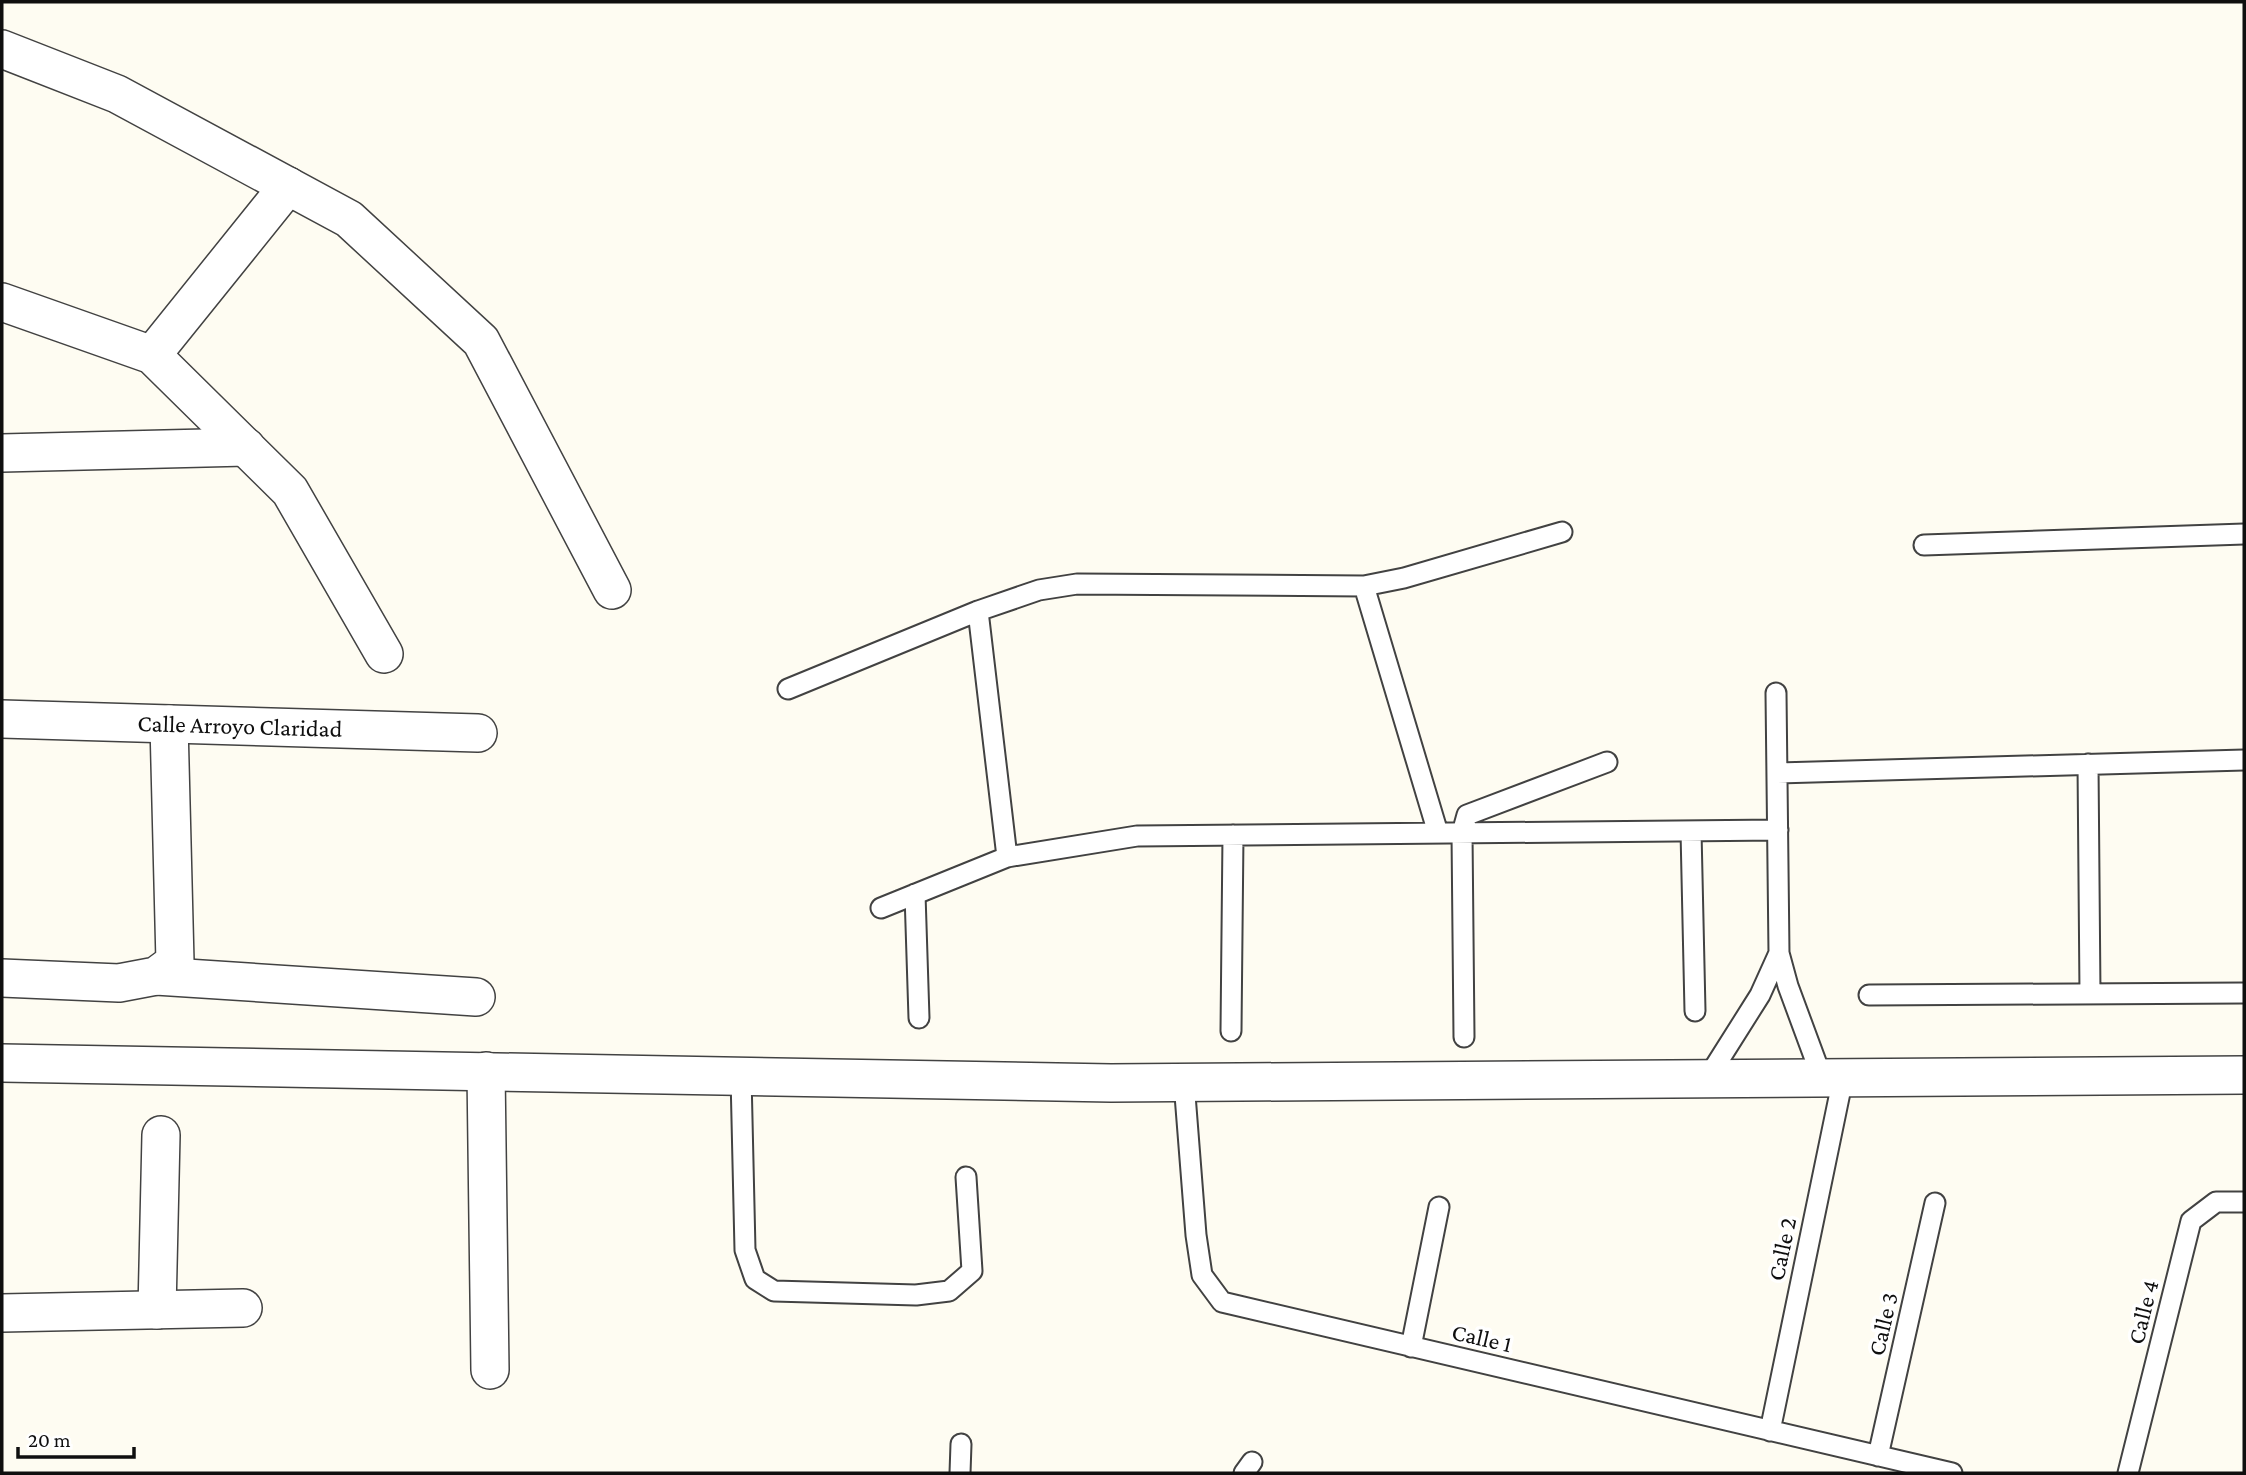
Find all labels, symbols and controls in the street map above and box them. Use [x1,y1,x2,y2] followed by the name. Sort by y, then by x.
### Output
[137,709,343,742] street label: Calle Arroyo Claridad
[1762,1215,1801,1283] street label: Calle 2
[2122,1277,2163,1347] street label: Calle 4
[1862,1290,1903,1358] street label: Calle 3
[1449,1318,1515,1358] street label: Calle 1
[18,1416,133,1460] scale bar
[28,1428,71,1452] text: 20 m

